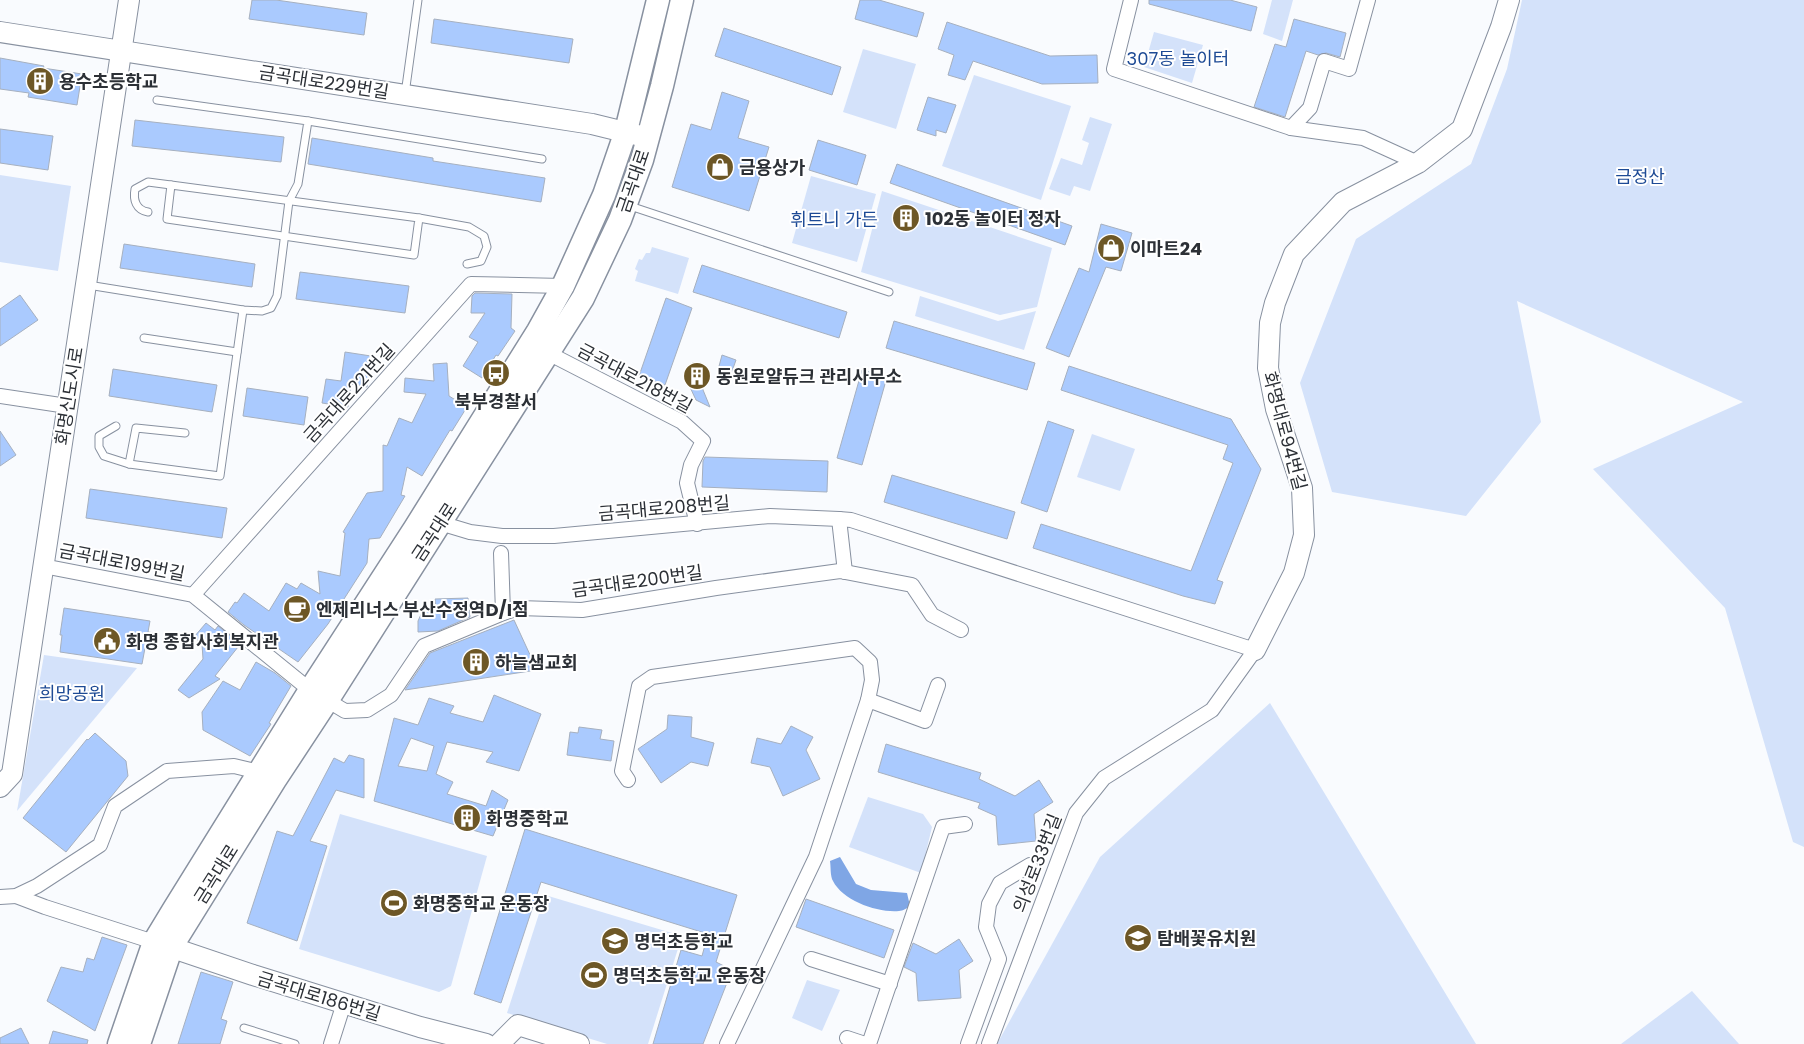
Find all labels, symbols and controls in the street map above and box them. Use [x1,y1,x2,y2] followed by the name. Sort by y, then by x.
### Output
[1127,46,1229,71] park label: 307동 놀이터
[257,59,391,105] street label: 금곡대로229번길
[25,66,55,96] building icon: 용수초등학교
[59,69,158,94] place label: 용수초등학교
[610,146,656,216] street label: 금곡대로
[705,152,735,182] shop icon: 금용상가
[739,155,806,180] place label: 금용상가
[1615,164,1665,189] park label: 금정산
[891,203,921,233] building icon: 102동 놀이터 정자
[925,206,1061,231] place label: 102동 놀이터 정자
[790,207,878,232] park label: 휘트니 가든
[1096,233,1126,263] shop icon: 이마트24
[1130,236,1202,261] place label: 이마트24
[573,337,697,419] street label: 금곡대로218번길
[298,338,400,448] street label: 금곡대로221번길
[49,345,89,447] street label: 화명신도시로
[481,358,511,388] bus stop icon: 북부경찰서
[682,361,712,391] building icon: 동원로얄듀크 관리사무소
[716,364,902,389] place label: 동원로얄듀크 관리사무소
[1257,369,1313,493] street label: 화명대로94번길
[455,389,537,414] place label: 북부경찰서
[597,490,731,526] street label: 금곡대로208번길
[405,497,463,567] street label: 금곡대로
[57,538,187,586] street label: 금곡대로199번길
[570,559,704,603] street label: 금곡대로200번길
[282,594,312,624] cafe icon: 엔제리너스 부산수정역D/I점
[316,597,529,622] place label: 엔제리너스 부산수정역D/I점
[92,626,122,656] public building icon: 화명 종합사회복지관
[126,629,279,654] place label: 화명 종합사회복지관
[461,647,491,677] building icon: 하늘샘교회
[495,650,578,675] place label: 하늘샘교회
[39,681,105,706] park label: 희망공원
[452,803,482,833] building icon: 화명중학교
[486,806,569,831] place label: 화명중학교
[1007,810,1067,916] street label: 의성로33번길
[188,839,244,909] street label: 금곡대로
[379,888,409,918] sports icon: 화명중학교 운동장
[413,891,550,916] place label: 화명중학교 운동장
[1123,923,1153,953] school or university icon: 탐배꽃유치원
[600,926,630,956] school or university icon: 명덕초등학교
[1157,926,1256,951] place label: 탐배꽃유치원
[634,929,733,954] place label: 명덕초등학교
[579,960,609,990] sports icon: 명덕초등학교 운동장
[613,963,766,988] place label: 명덕초등학교 운동장
[254,965,384,1027] street label: 금곡대로186번길

